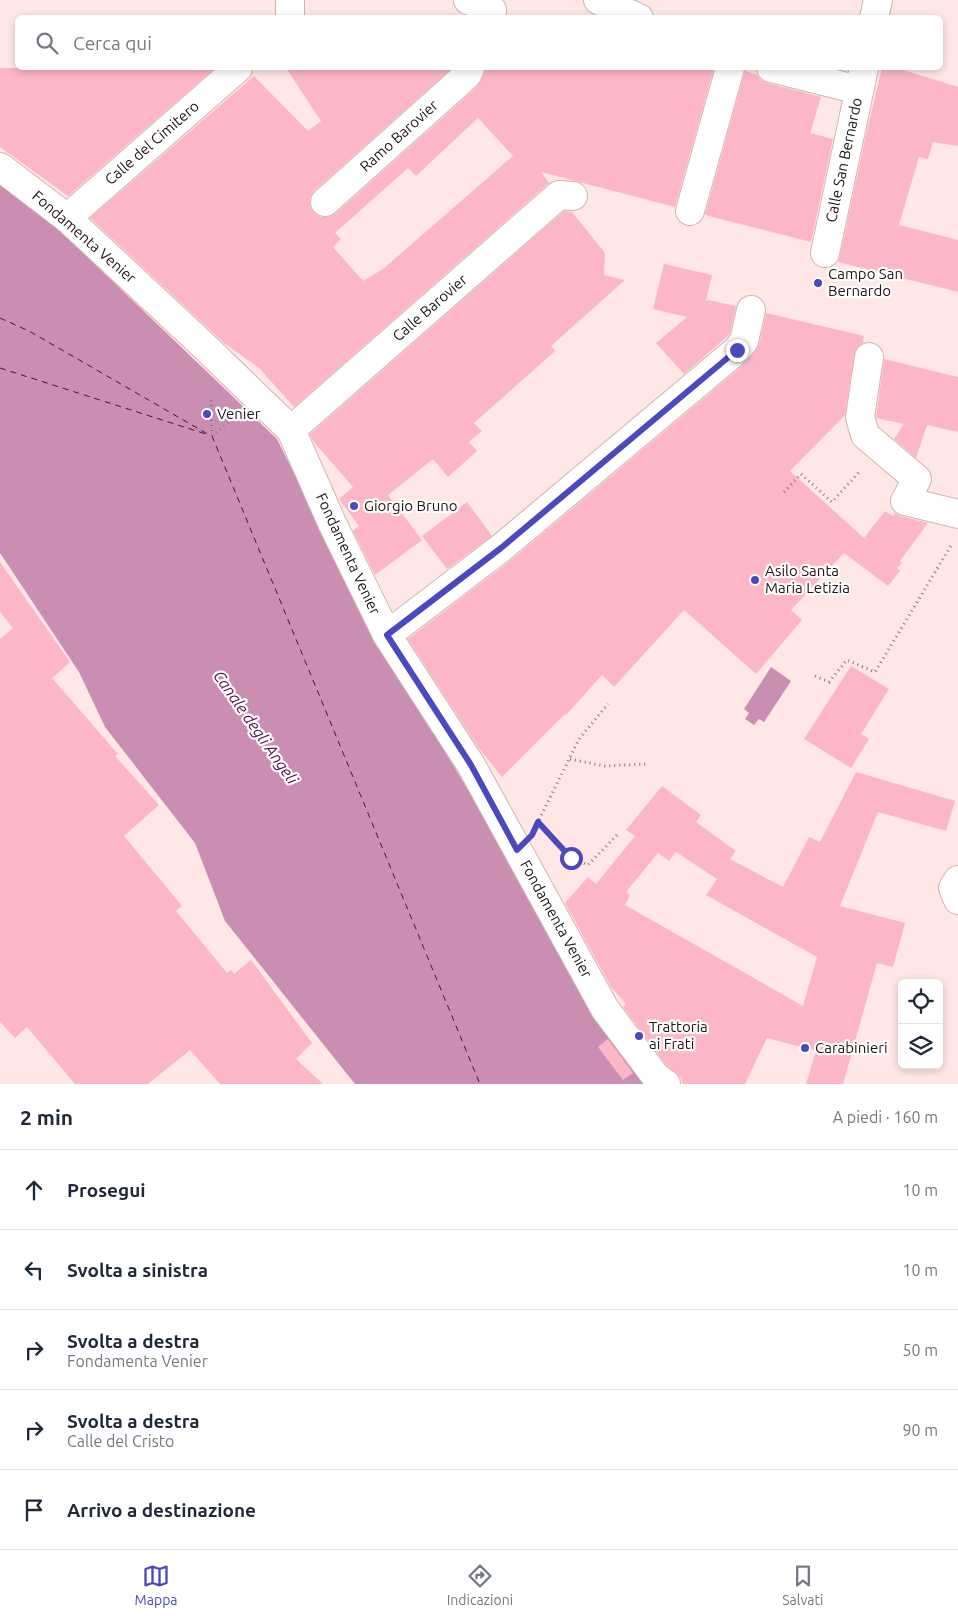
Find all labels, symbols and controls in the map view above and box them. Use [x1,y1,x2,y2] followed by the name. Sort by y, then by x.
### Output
[15,15,943,70] search box
[33,29,61,57] icon: search
[73,32,152,54] text: Cerca qui
[356,96,441,175] street label: Ramo Barovier
[822,96,865,224] street label: Calle San Bernardo
[101,97,202,188] street label: Calle del Cimitero
[29,187,140,287] street label: Fondamenta Venier
[828,265,903,299] place label: Campo San Bernardo
[389,270,471,345] street label: Calle Barovier
[812,277,824,289] marker: Campo San Bernardo
[726,339,749,362] route end
[217,405,261,422] place label: Venier
[201,408,213,420] marker: Venier
[313,490,384,617] street label: Fondamenta Venier
[364,497,458,514] place label: Giorgio Bruno
[348,500,360,512] marker: Giorgio Bruno
[765,562,850,596] place label: Asilo Santa Maria Letizia
[749,574,761,586] marker: Asilo Santa Maria Letizia
[210,667,302,788] water label: Canale degli Angeli
[560,847,583,870] route start
[517,857,596,981] street label: Fondamenta Venier
[898,979,943,1069] map controls
[898,979,943,1024] button: locate
[649,1018,708,1052] place label: Trattoria ai Frati
[898,1024,943,1069] button: layers
[633,1030,645,1042] marker: Trattoria ai Frati
[815,1039,888,1056] place label: Carabinieri
[799,1042,811,1054] marker: Carabinieri
[20,1105,73,1129] text: 2 min
[833,1108,938,1126] text: A piedi · 160 m
[20,1176,48,1204] icon: ahead
[67,1179,146,1201] text: Prosegui
[902,1181,938,1199] text: 10 m
[20,1256,48,1284] icon: left
[67,1259,208,1281] text: Svolta a sinistra
[902,1261,938,1279] text: 10 m
[67,1330,200,1352] text: Svolta a destra
[20,1336,48,1364] icon: right
[902,1341,938,1359] text: 50 m
[67,1352,208,1370] text: Fondamenta Venier
[67,1410,200,1432] text: Svolta a destra
[20,1416,48,1444] icon: right
[902,1421,938,1439] text: 90 m
[67,1432,174,1450] text: Calle del Cristo
[20,1496,48,1524] icon: arrive
[67,1499,256,1521] text: Arrivo a destinazione
[135,1562,178,1608] tab: Mappa
[447,1562,513,1608] tab: Indicazioni
[782,1562,823,1608] tab: Salvati

